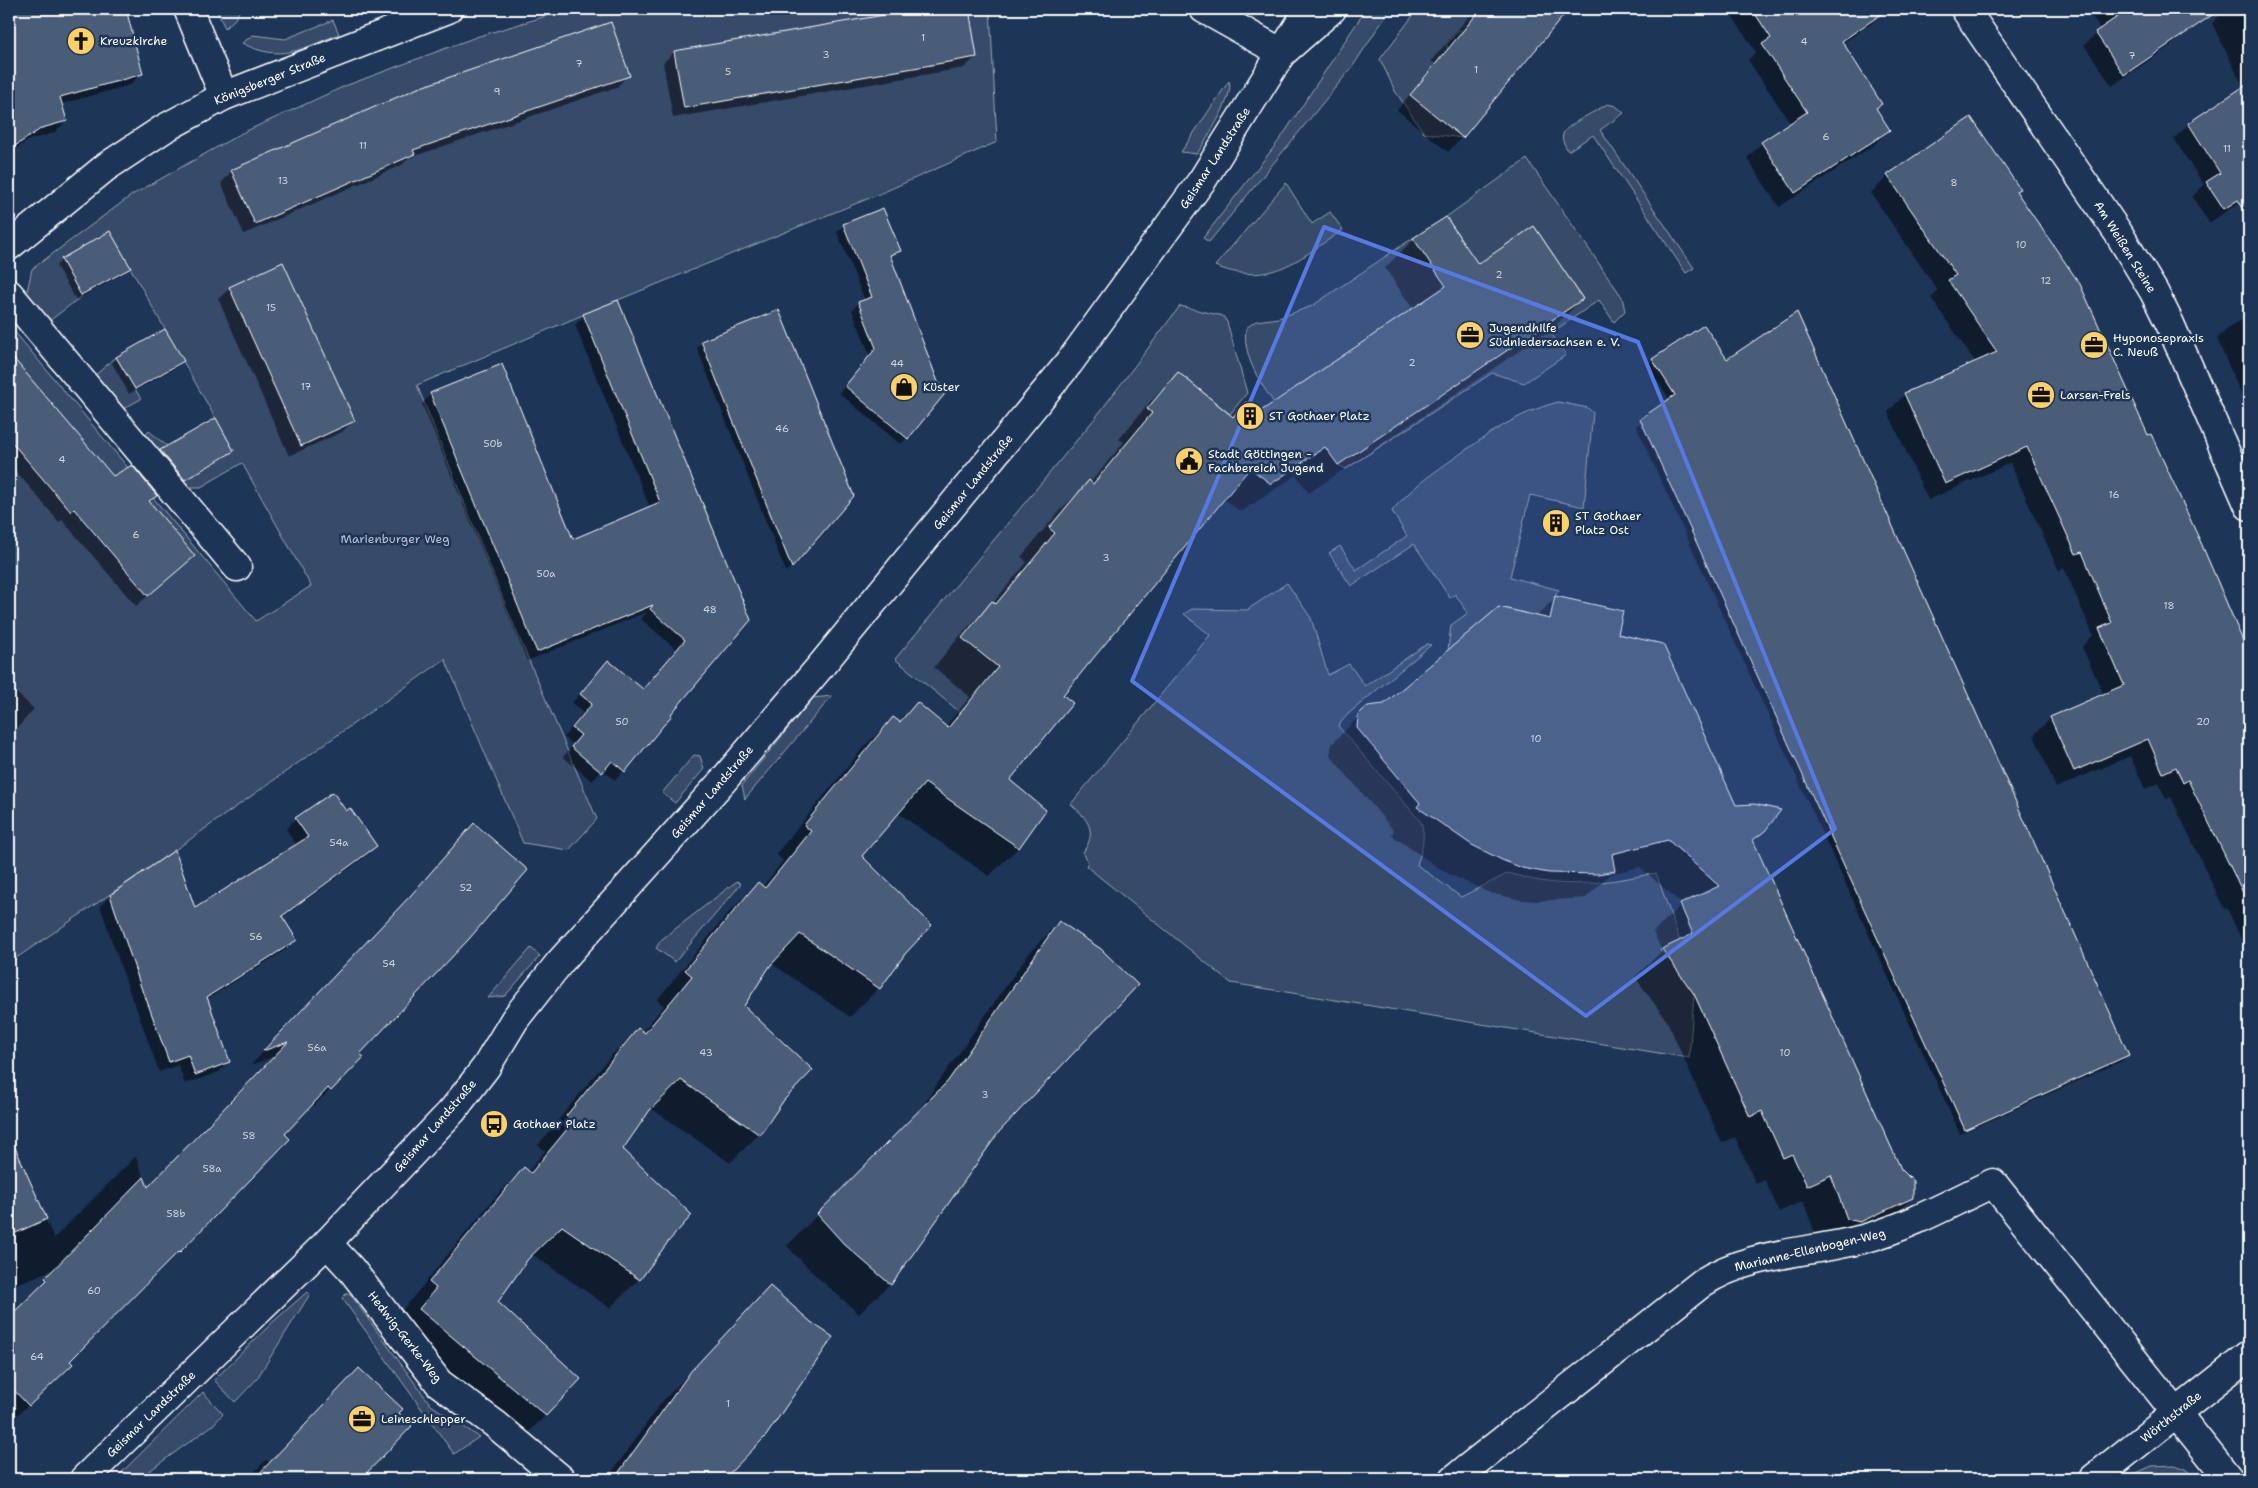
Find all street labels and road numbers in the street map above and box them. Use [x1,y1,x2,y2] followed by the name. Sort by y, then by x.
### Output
[212,49,328,109] street label: Königsberger Straße
[1176,104,1254,212] street label: Geismar Landstraße
[2090,198,2160,296] street label: Am Weißen Steine
[929,431,1017,533] street label: Geismar Landstraße
[667,742,757,842] street label: Geismar Landstraße
[390,1076,480,1176] street label: Geismar Landstraße
[1733,1225,1887,1275] street label: Marianne-Ellenbogen-Weg
[364,1288,446,1386] street label: Hedwig-Gerke-Weg
[103,1367,199,1461] street label: Geismar Landstraße
[2137,1387,2205,1446] street label: Wörthstraße

